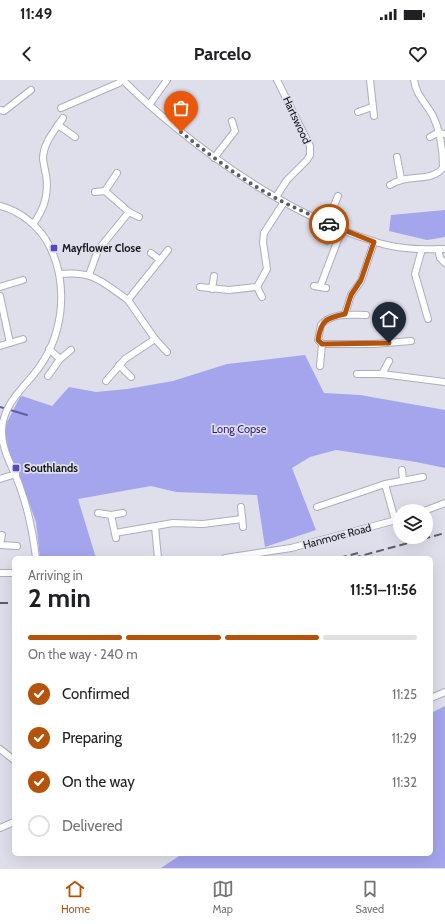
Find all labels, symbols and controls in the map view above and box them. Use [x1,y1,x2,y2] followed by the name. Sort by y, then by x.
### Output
[20,5,52,23] text: 11:49
[16,43,38,65] icon: back
[194,43,251,65] text: Parcelo
[407,43,429,65] icon: heart
[164,91,198,132] pin
[280,94,314,146] street label: Hartswood
[170,97,192,119] icon: bag
[309,204,349,244] courier
[318,213,340,235] icon: car
[62,241,141,255] place label: Mayflower Close
[49,243,59,253] marker: Mayflower Close
[372,302,406,343] pin
[378,308,400,330] icon: home
[212,422,267,436] park label: Long Copse
[24,461,78,475] place label: Southlands
[11,463,21,473] marker: Southlands
[393,504,433,544] map controls
[393,504,433,544] button: layers
[301,520,373,552] street label: Hanmore Road
[28,567,83,583] text: Arriving in
[350,581,417,599] text: 11:51–11:56
[28,582,91,614] text: 2 min
[28,646,138,662] text: On the way · 240 m
[28,683,50,705] icon: check
[62,685,130,703] text: Confirmed
[392,686,417,702] text: 11:25
[28,727,50,749] icon: check
[62,729,122,747] text: Preparing
[392,730,417,746] text: 11:29
[28,771,50,793] icon: check
[62,773,135,791] text: On the way
[392,774,417,790] text: 11:32
[62,817,123,835] text: Delivered
[61,878,90,916] tab: Home
[212,878,234,916] tab: Map
[356,878,384,916] tab: Saved

